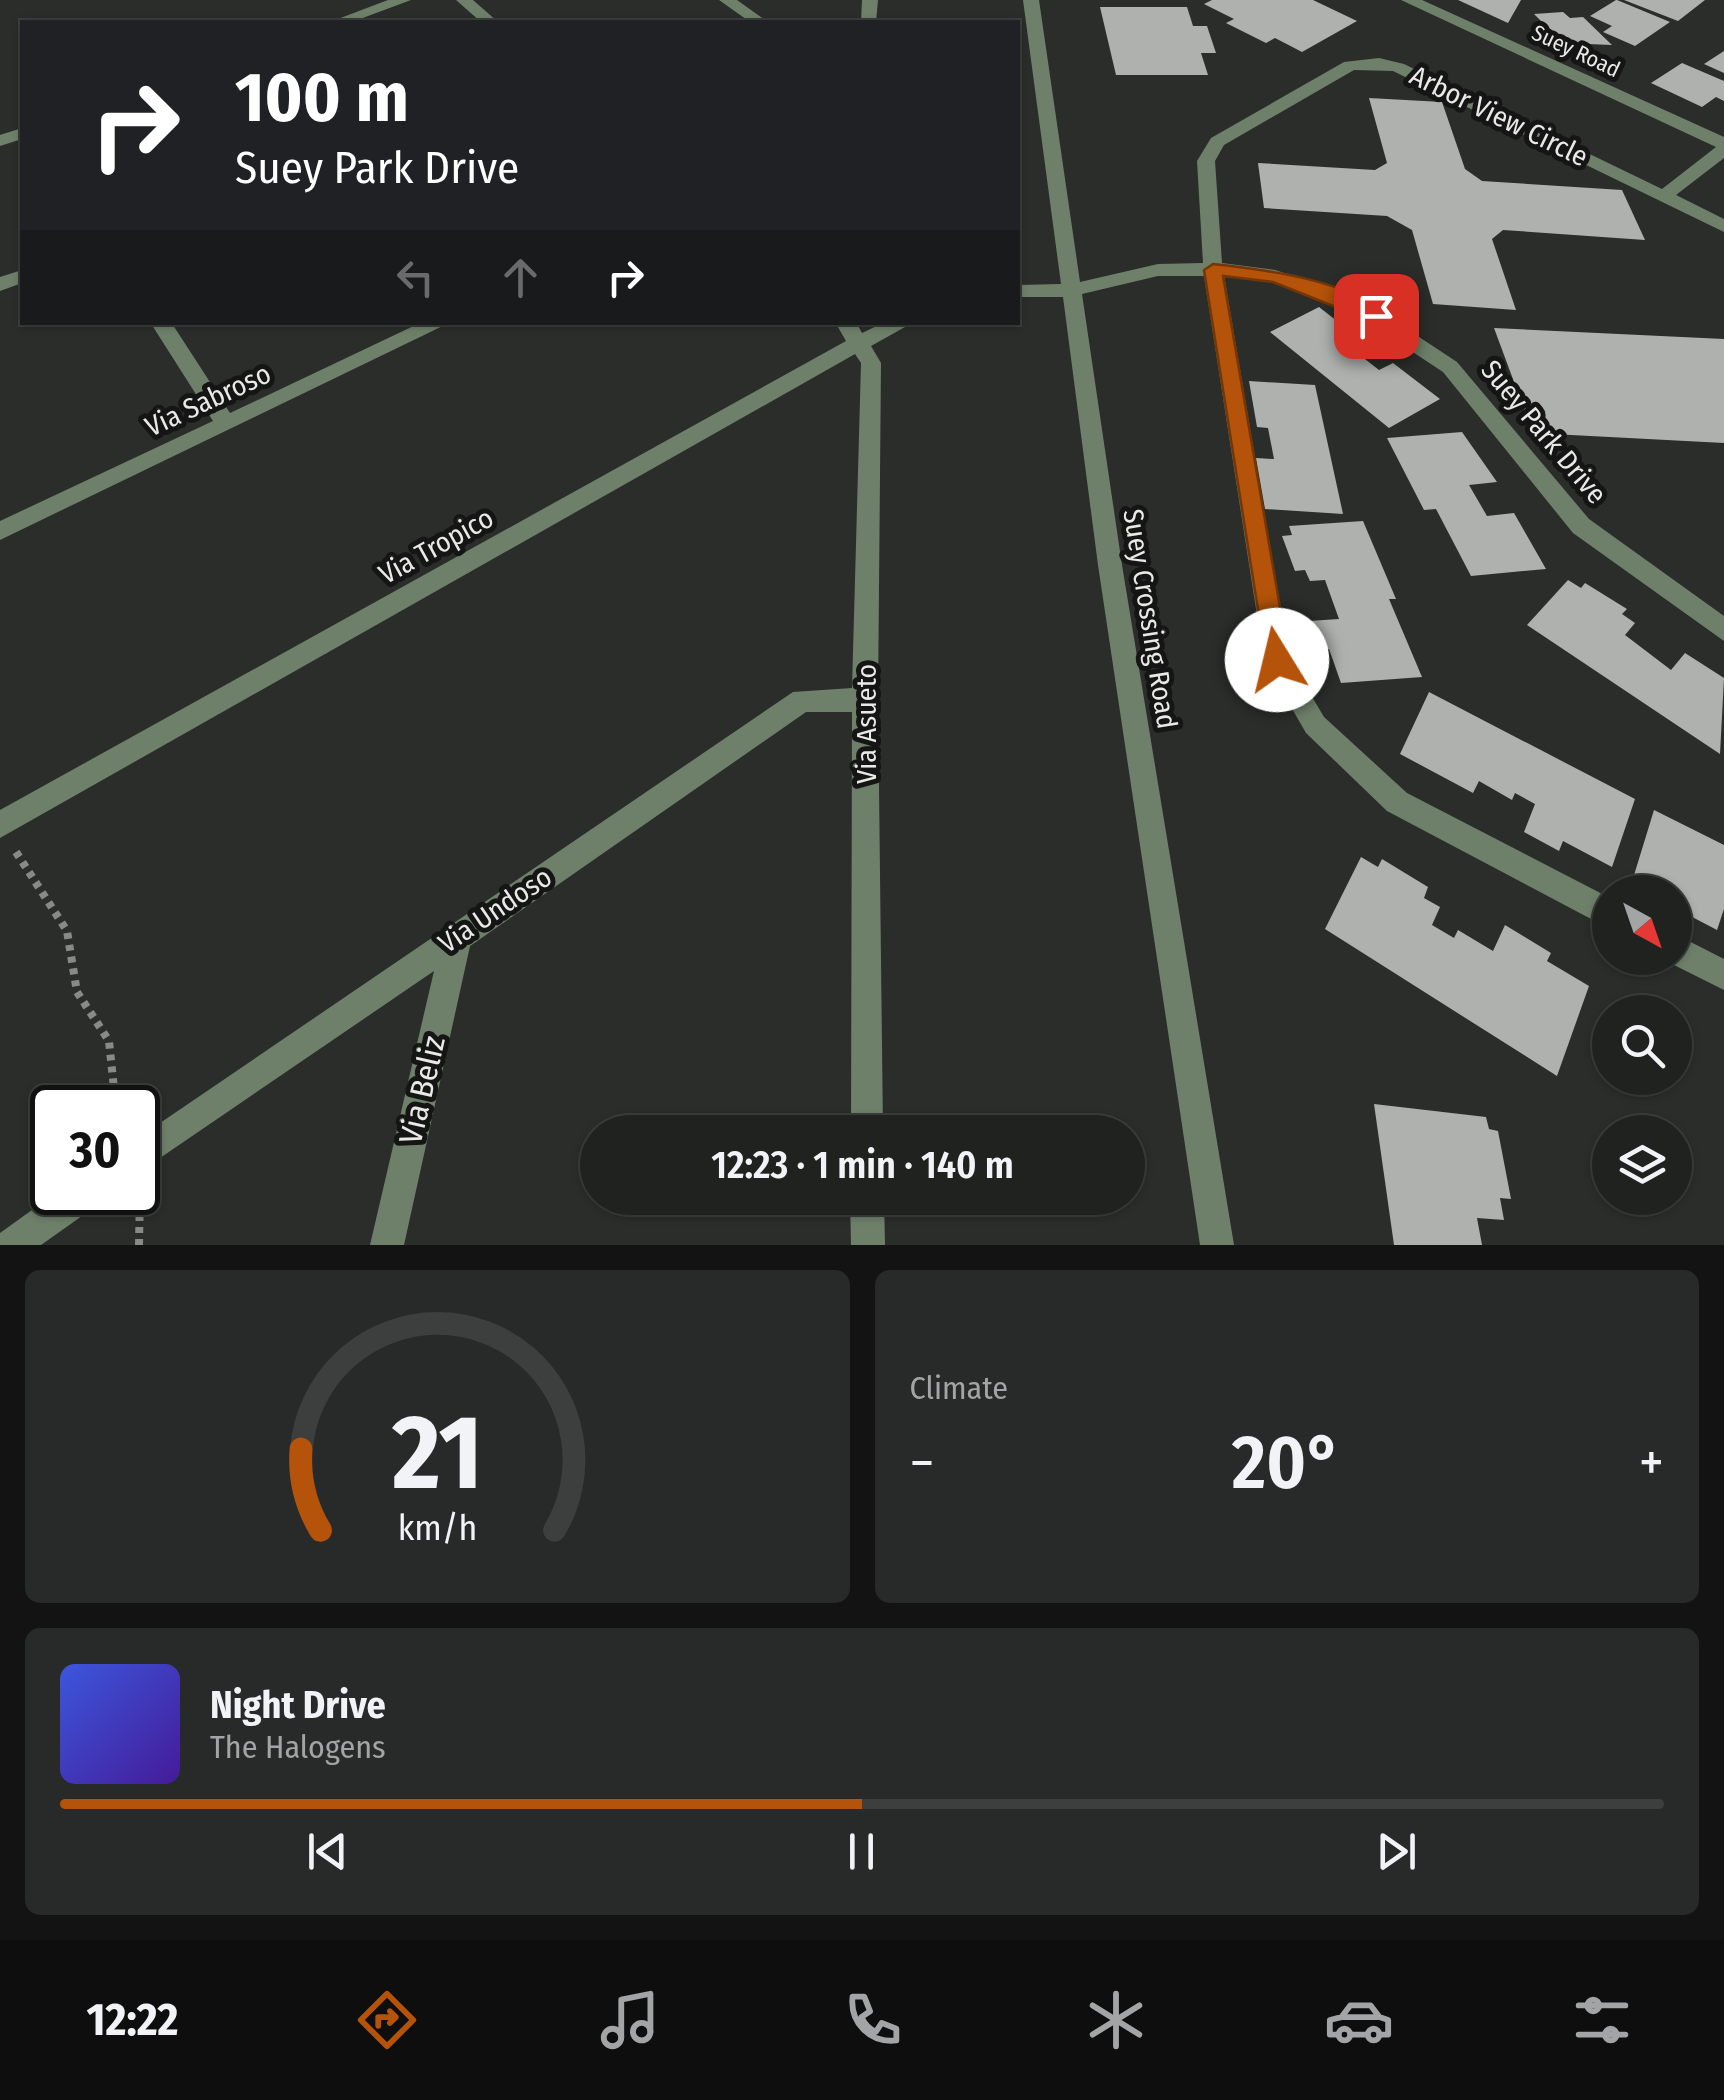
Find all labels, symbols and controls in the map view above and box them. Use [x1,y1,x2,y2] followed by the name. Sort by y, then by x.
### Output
[1528,19,1624,83] street label: Suey Road
[235,56,409,140] text: 100 m
[1405,59,1593,173] street label: Arbor View Circle
[70,60,200,190] icon: right
[235,141,519,195] text: Suey Park Drive
[388,250,443,305] icon: left
[493,250,548,305] icon: ahead
[598,250,653,305] icon: right
[1334,274,1419,359] pin
[1349,289,1404,344] icon: arrive
[1475,354,1613,510] street label: Suey Park Drive
[140,357,276,443] street label: Via Sabroso
[373,501,499,591] street label: Via Tropico
[1116,507,1184,731] street label: Suey Crossing Road
[1225,608,1329,712] position arrow
[850,664,883,784] street label: Via Asueto
[432,860,558,960] street label: Via Undoso
[1592,875,1692,975] north arrow
[1592,875,1692,1215] map controls
[1592,995,1692,1095] button: search
[391,1032,453,1148] street label: Via Beliz
[30,1085,160,1215] speed limit sign: 30
[1592,1115,1692,1215] button: layers
[711,1142,1014,1188] text: 12:23 · 1 min · 140 m
[910,1369,1008,1407] text: Climate
[391,1391,482,1516] text: 21
[1232,1418,1342,1508] text: 20°
[910,1430,934,1496] text: −
[1639,1430,1664,1496] text: +
[397,1507,477,1549] text: km/h
[210,1682,386,1728] text: Night Drive
[210,1728,386,1766] text: The Halogens
[300,1824,355,1879] icon: previous
[834,1824,889,1879] icon: pause
[1369,1824,1424,1879] icon: next
[352,1985,422,2055] icon: directions
[595,1985,665,2055] icon: music
[838,1985,908,2055] icon: phone
[1081,1985,1151,2055] icon: climate
[1324,1985,1394,2055] icon: car
[1567,1985,1637,2055] icon: filters
[87,1993,178,2047] text: 12:22

